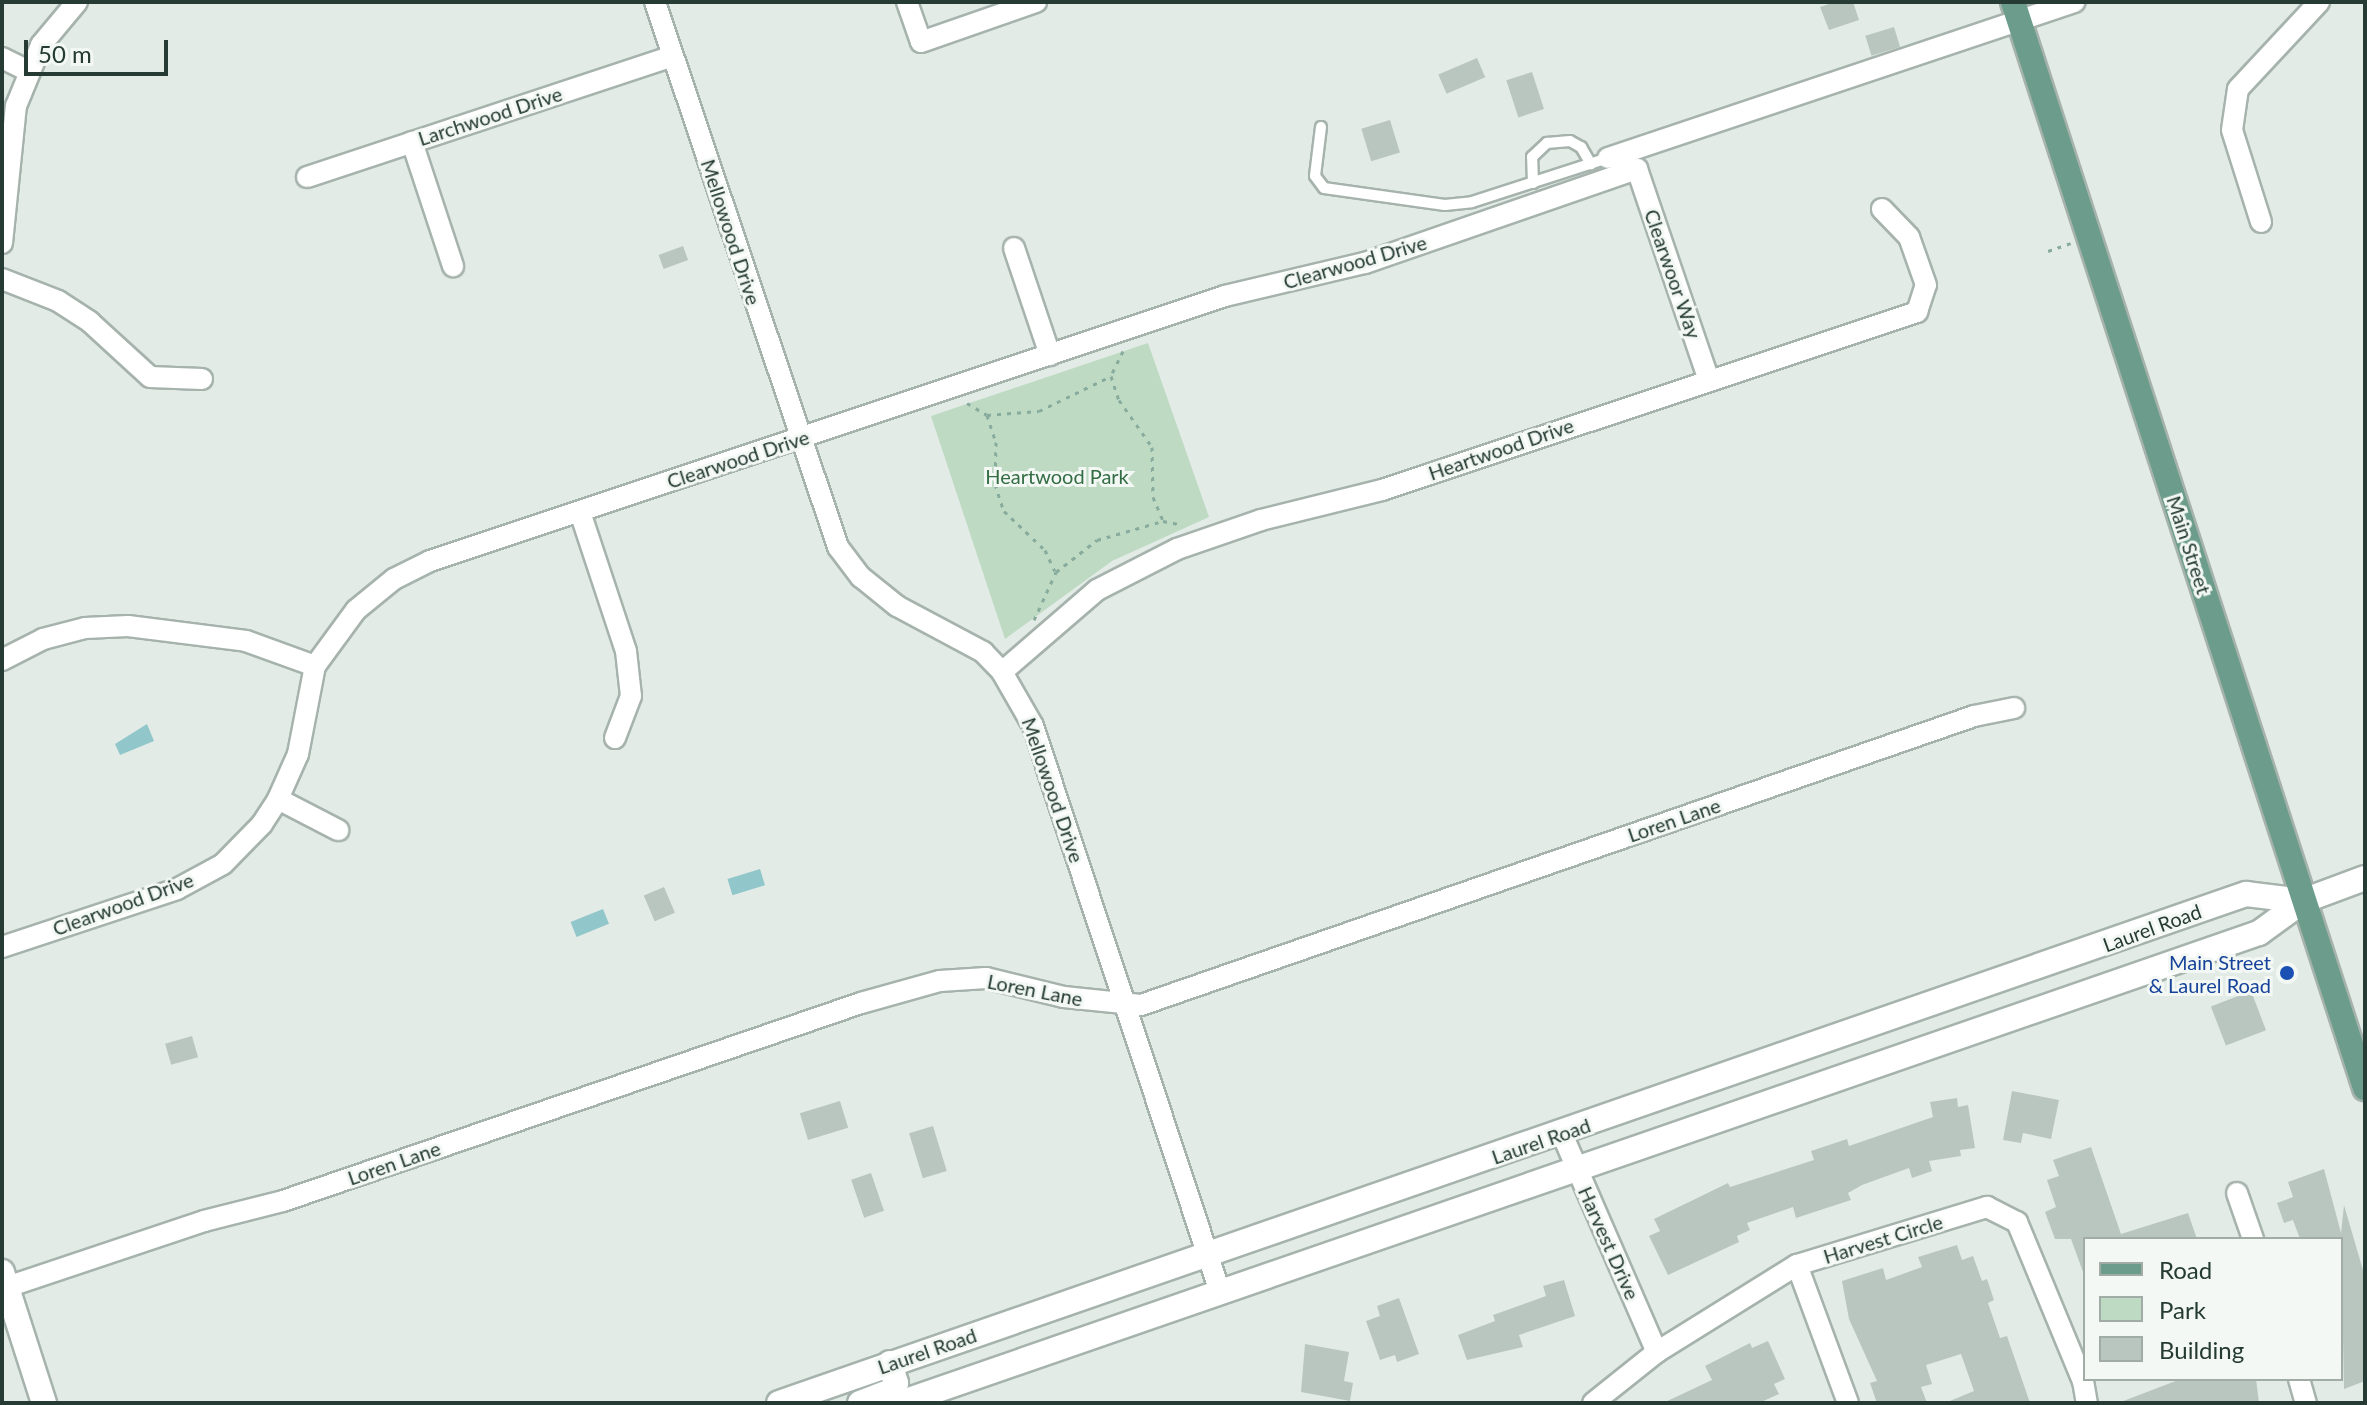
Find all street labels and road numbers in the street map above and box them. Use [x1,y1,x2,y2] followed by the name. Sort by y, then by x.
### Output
[415,81,565,151] street label: Larchwood Drive
[696,156,766,308] street label: Mellowood Drive
[1639,206,1707,342] street label: Clearwoor Way
[1281,230,1429,294] street label: Clearwood Drive
[1425,413,1577,485] street label: Heartwood Drive
[664,425,812,493] street label: Clearwood Drive
[2162,493,2216,597] street label: Main Street
[1017,714,1089,866] street label: Mellowood Drive
[1624,793,1724,847] street label: Loren Lane
[49,867,197,941] street label: Clearwood Drive
[2100,899,2204,957] street label: Laurel Road
[985,969,1085,1011] street label: Loren Lane
[1488,1113,1594,1169] street label: Laurel Road
[344,1136,444,1190] street label: Loren Lane
[1573,1183,1645,1303] street label: Harvest Drive
[1820,1209,1946,1269] street label: Harvest Circle
[874,1323,980,1379] street label: Laurel Road

